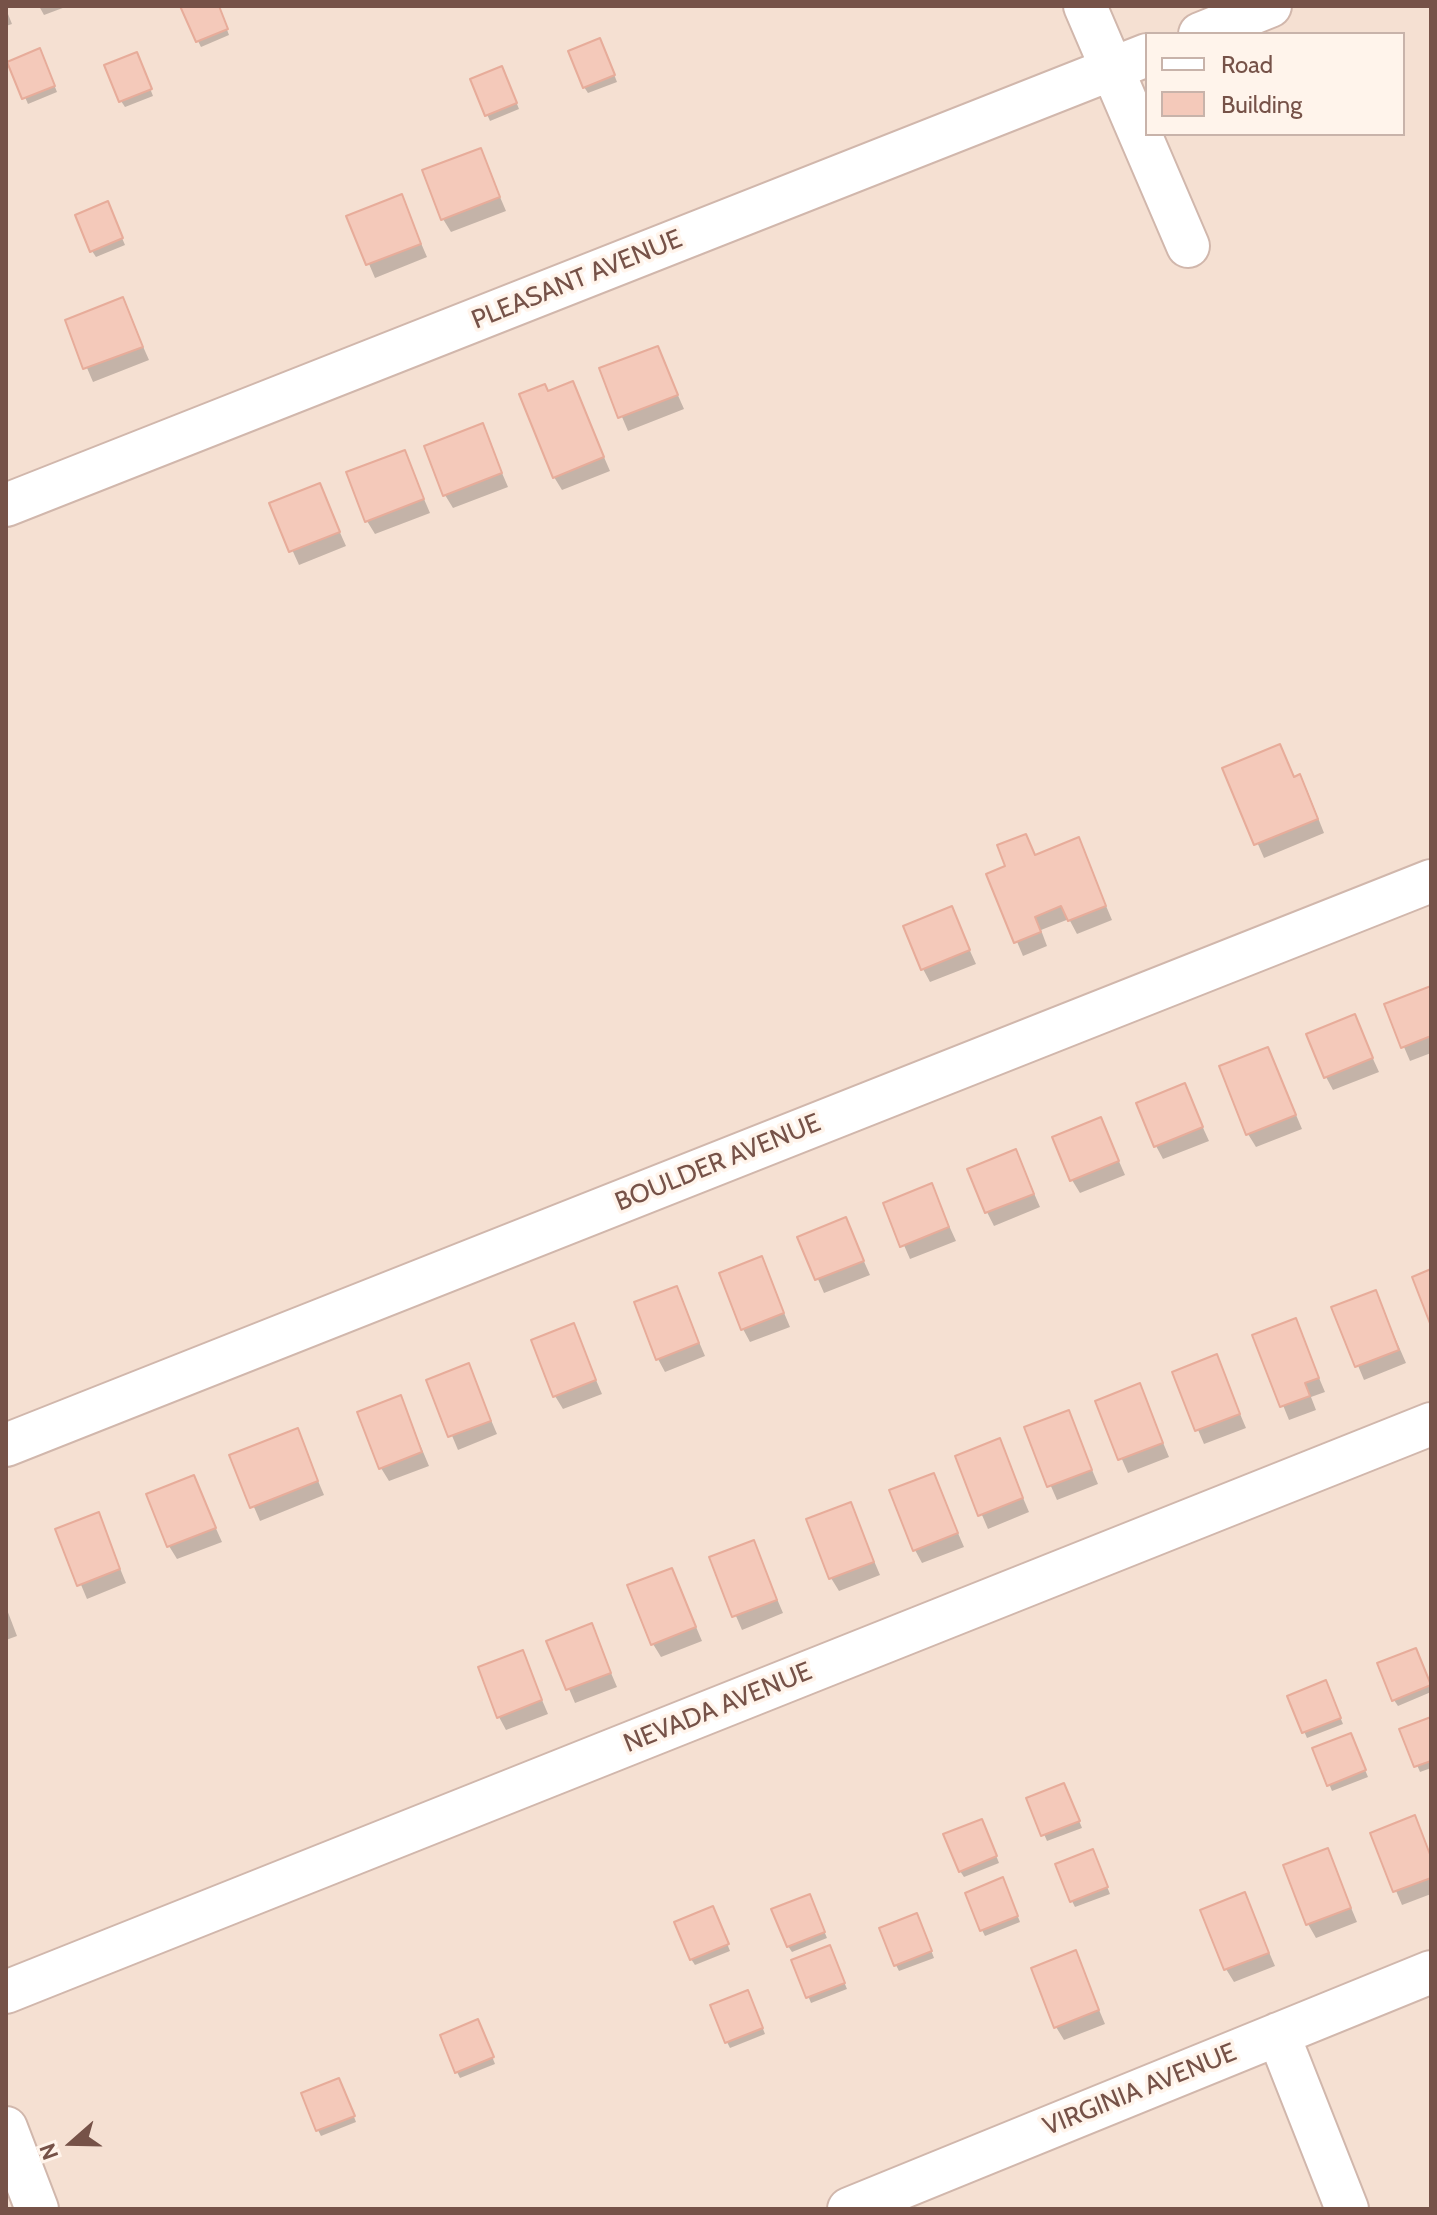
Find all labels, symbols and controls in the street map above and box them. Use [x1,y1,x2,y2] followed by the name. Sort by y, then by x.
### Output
[1145,32,1405,136] legend
[1221,50,1273,79] text: Road
[1221,90,1302,119] text: Building
[467,224,687,336] street label: PLEASANT AVENUE
[611,1108,825,1218] street label: BOULDER AVENUE
[619,1656,817,1760] street label: NEVADA AVENUE
[1039,2037,1241,2143] street label: VIRGINIA AVENUE
[32,2103,112,2183] north arrow
[34,2139,64,2163] text: N

